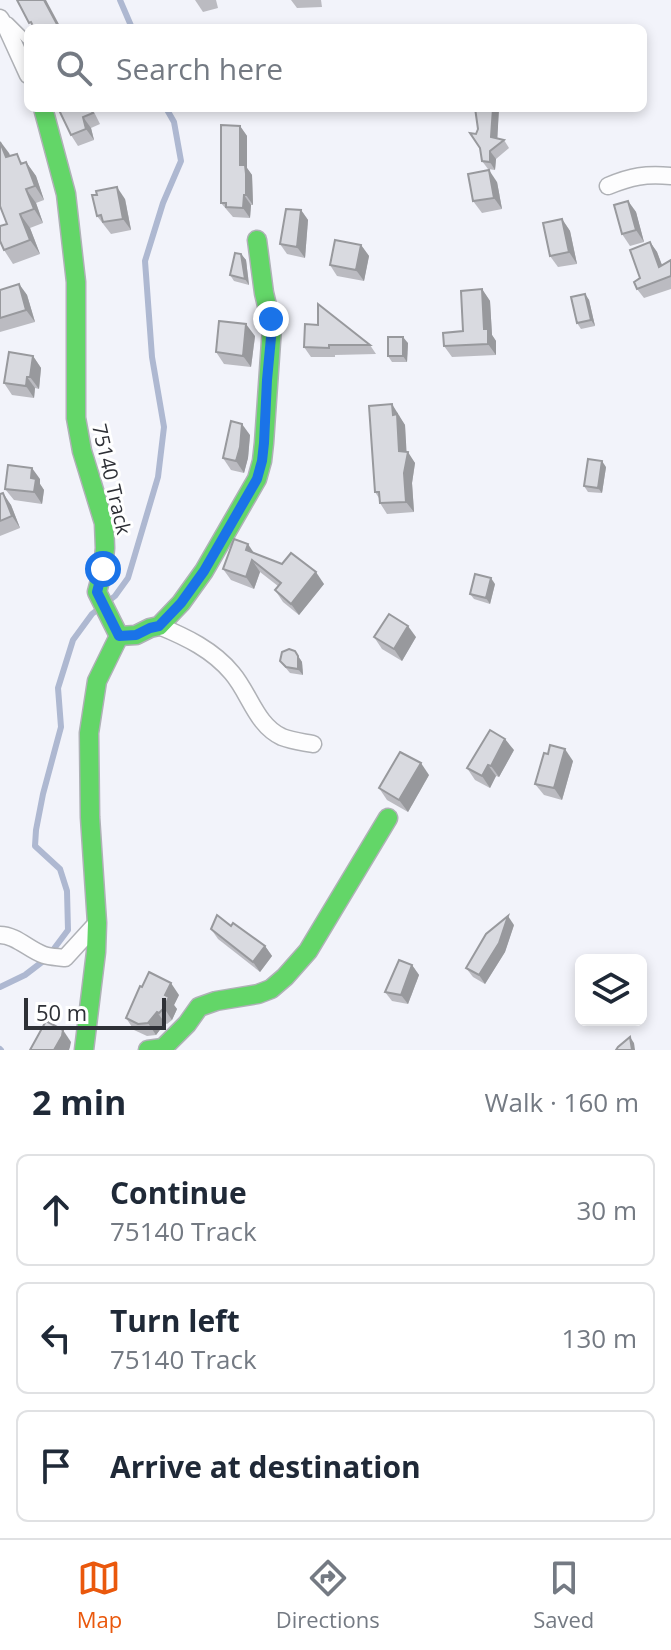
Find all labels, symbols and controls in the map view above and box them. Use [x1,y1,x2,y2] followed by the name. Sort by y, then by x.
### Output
[24,24,647,112] search box
[52,46,96,90] icon: search
[116,48,283,89] text: Search here
[253,301,289,337] route end
[86,421,138,537] street label: 75140 Track
[85,551,121,587] route start
[575,954,647,1026] map controls
[575,954,647,1026] button: layers
[24,994,166,1030] scale bar
[36,997,87,1027] text: 50 m
[32,1079,126,1125] text: 2 min
[485,1084,639,1120] text: Walk · 160 m
[110,1172,247,1213] text: Continue
[34,1188,78,1232] icon: ahead
[576,1192,637,1228] text: 30 m
[110,1213,257,1249] text: 75140 Track
[110,1300,240,1341] text: Turn left
[34,1316,78,1360] icon: left
[562,1320,637,1356] text: 130 m
[110,1341,257,1377] text: 75140 Track
[34,1444,78,1488] icon: arrive
[110,1446,421,1487] text: Arrive at destination
[77,1556,122,1634] tab: Map
[276,1556,380,1634] tab: Directions
[533,1556,594,1634] tab: Saved

